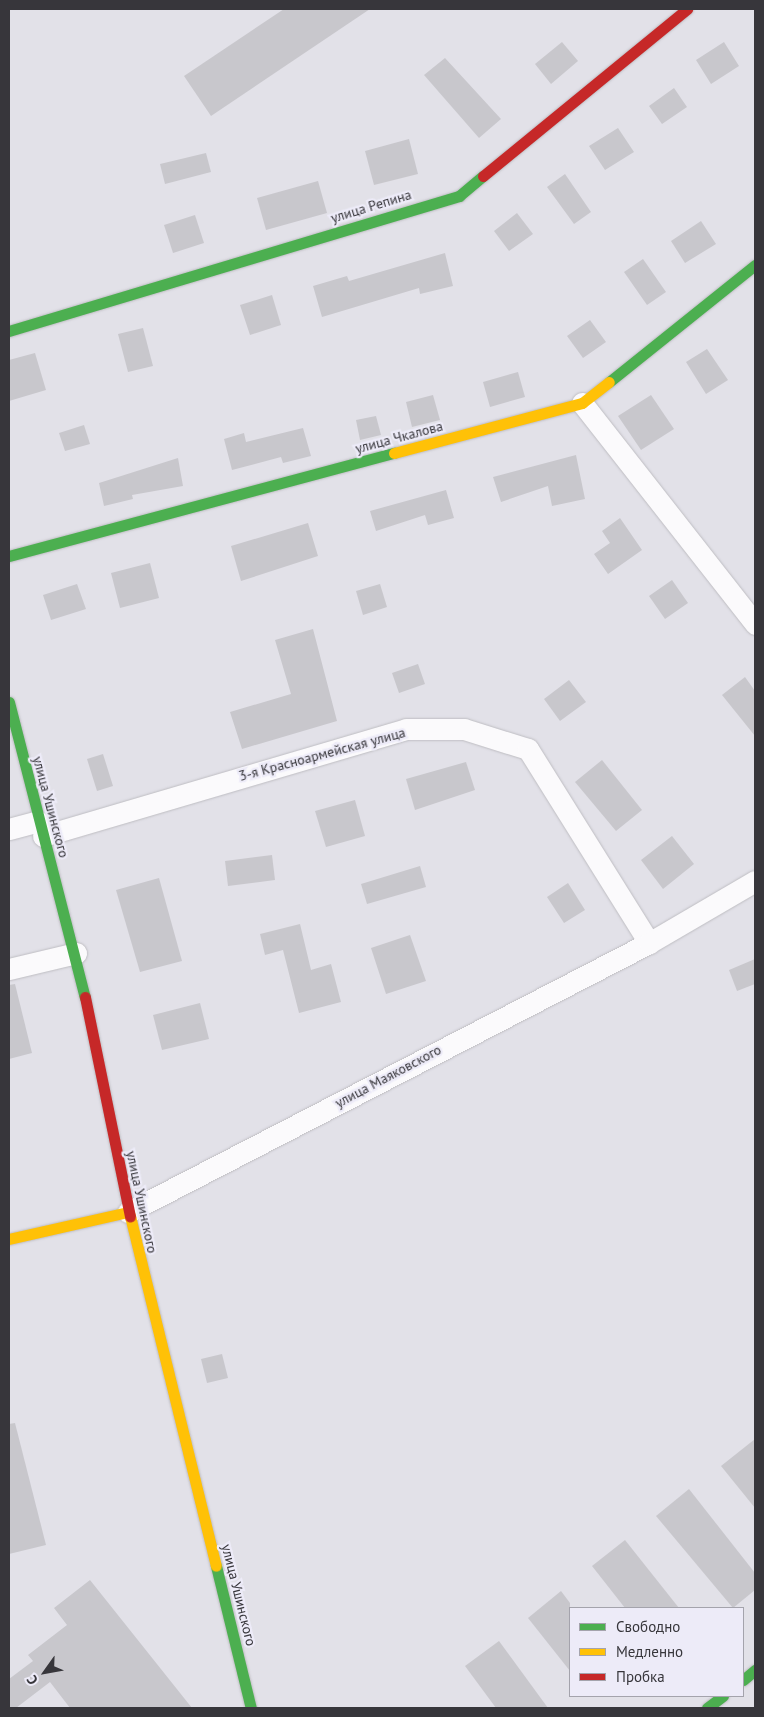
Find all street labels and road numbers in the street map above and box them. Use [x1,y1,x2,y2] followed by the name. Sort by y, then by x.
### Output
[329,186,413,226] street label: улица Репина
[353,417,445,457] street label: улица Чкалова
[237,724,407,784] street label: 3-я Красноармейская улица
[29,754,73,860] street label: улица Ушинского
[332,1041,444,1111] street label: улица Маяковского
[123,1149,161,1255] street label: улица Ушинского
[218,1542,260,1648] street label: улица Ушинского

